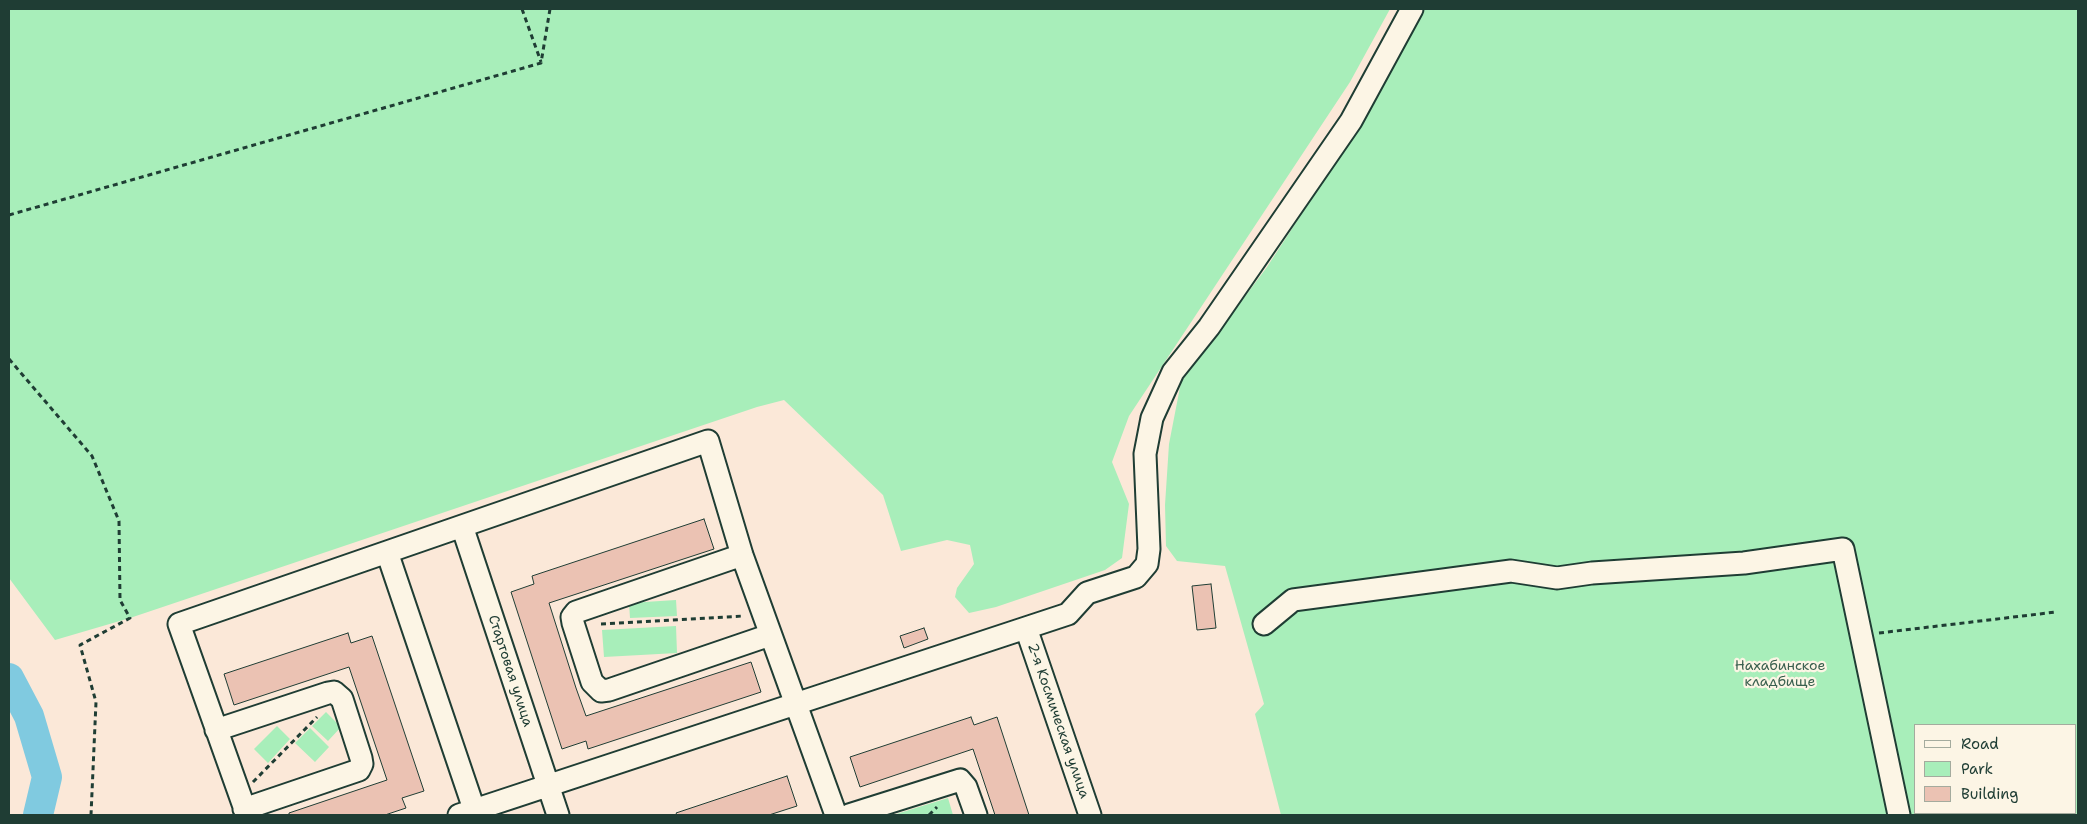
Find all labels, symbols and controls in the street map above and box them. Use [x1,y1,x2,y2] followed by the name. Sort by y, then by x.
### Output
[484,613,536,729] street label: Стартовая улица
[1023,641,1093,801] street label: 2-я Космическая улица
[1735,658,1825,690] park label: Нахабинское кладбище
[1914,724,2077,814] legend
[1961,734,1999,754] text: Road
[1961,759,1993,779] text: Park
[1961,784,2018,804] text: Building

